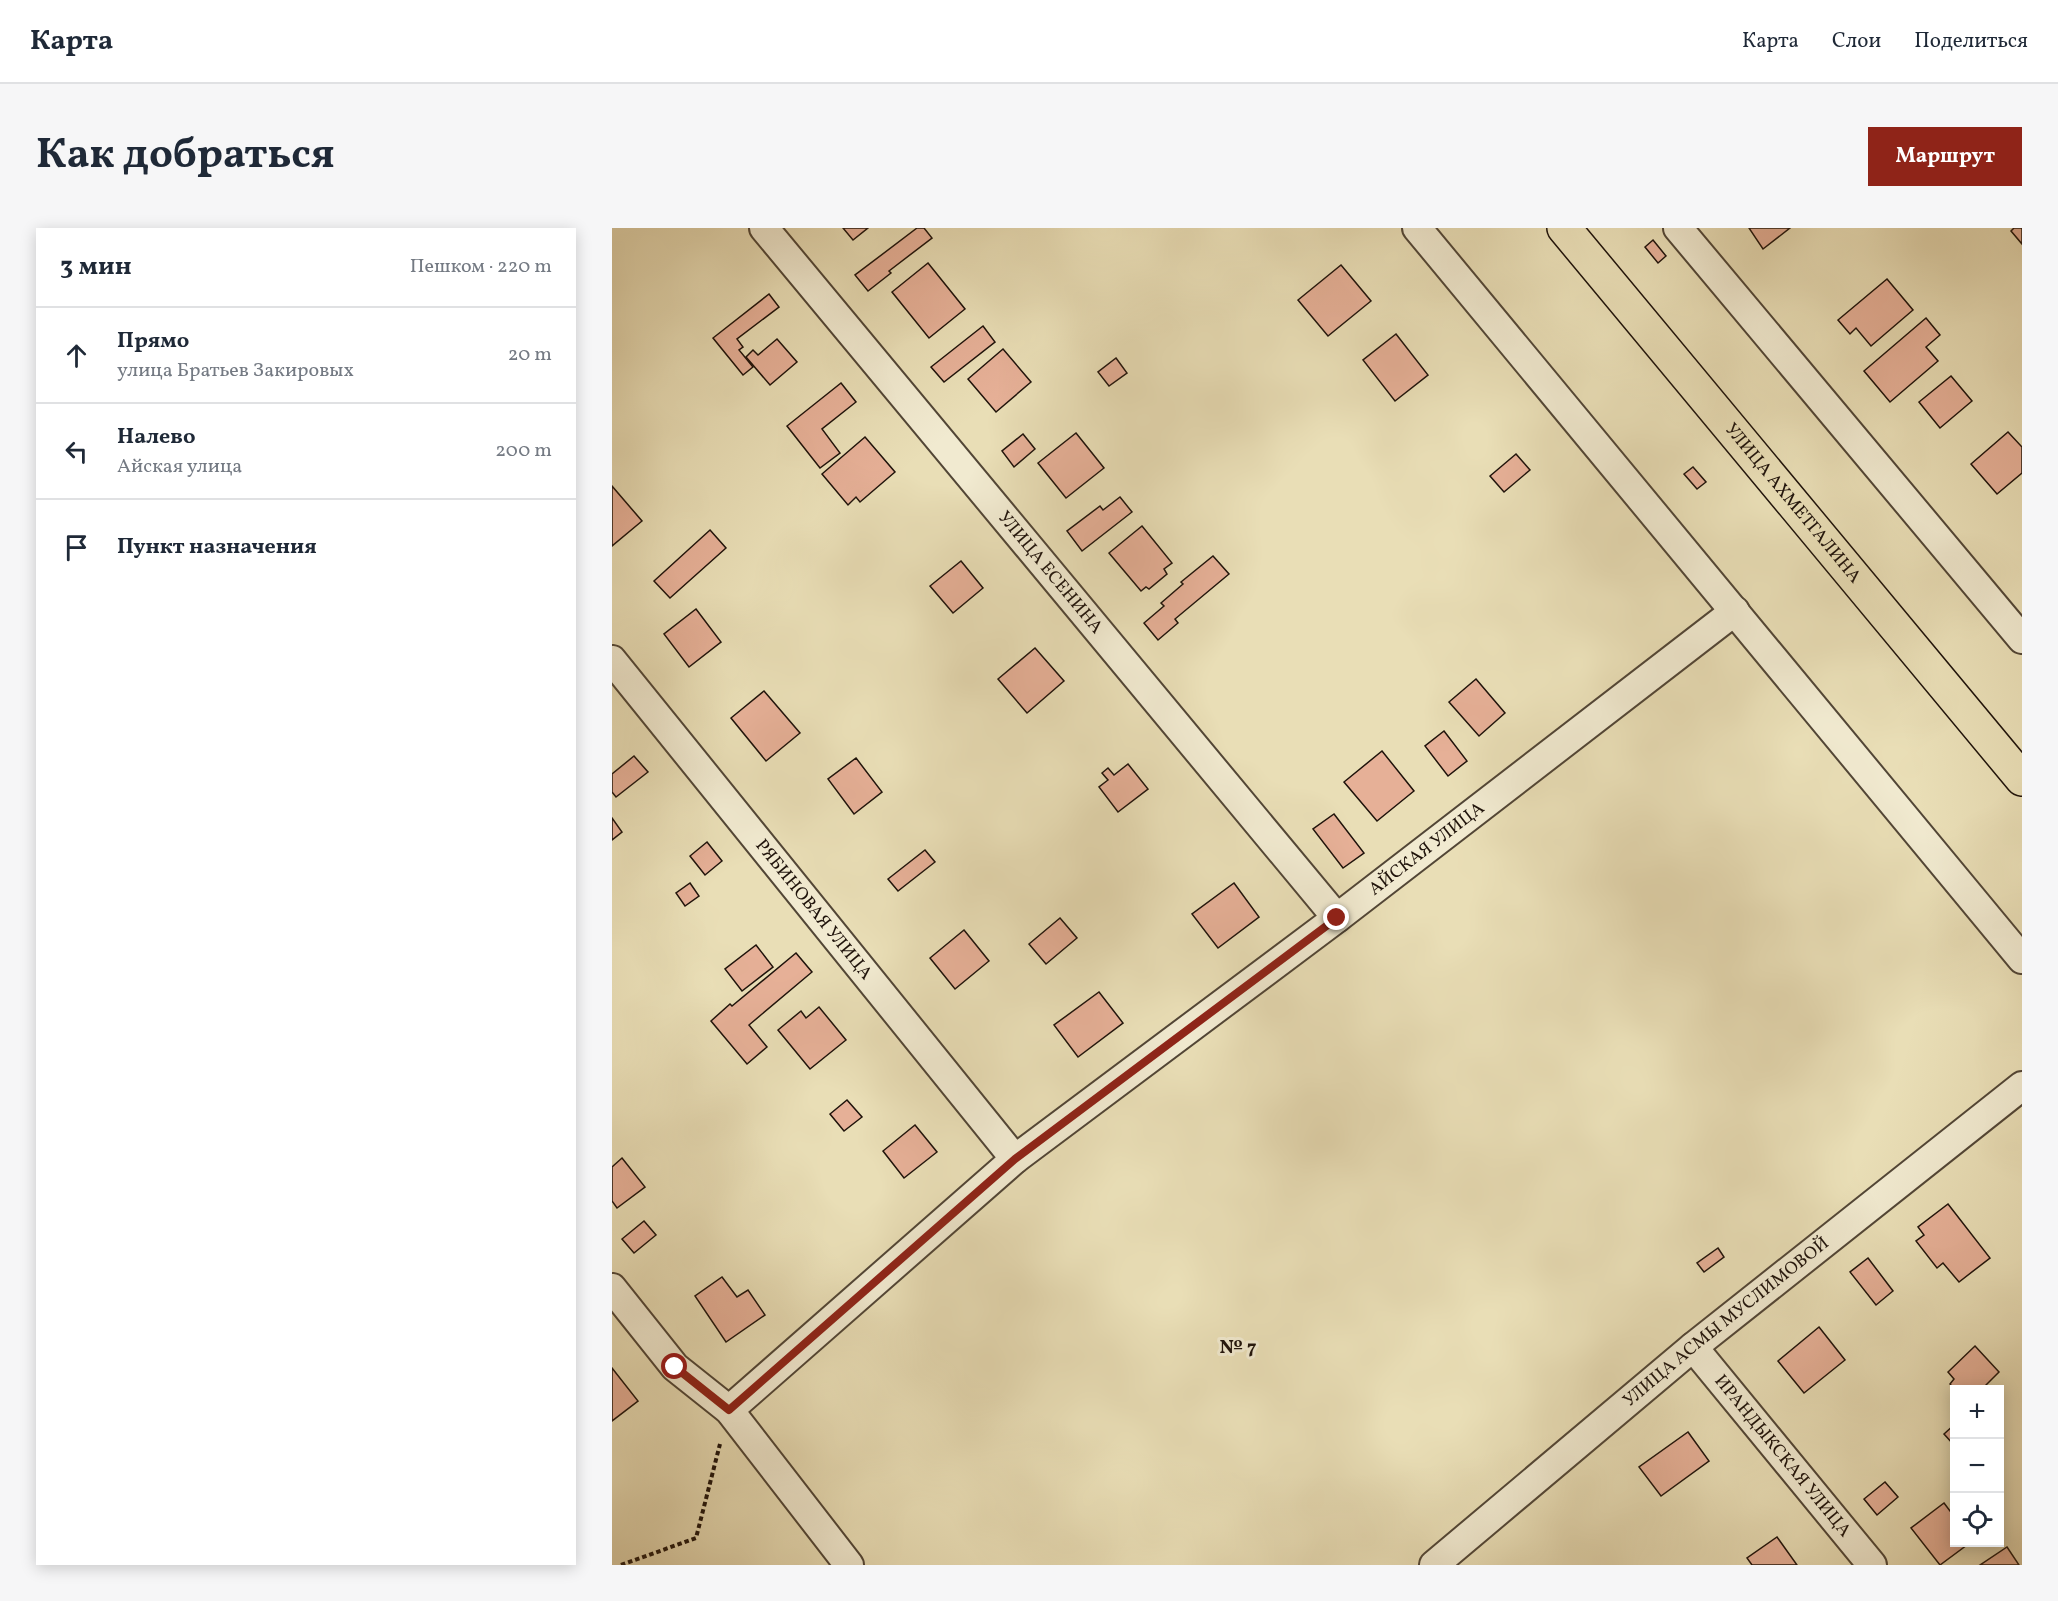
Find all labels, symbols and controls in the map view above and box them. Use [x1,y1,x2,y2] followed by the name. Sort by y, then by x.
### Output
[30,22,113,61] text: Карта
[1742,27,1799,56] text: Карта
[1832,27,1881,56] text: Слои
[1914,27,2028,56] text: Поделиться
[36,127,335,186] text: Как добраться
[1868,127,2022,186] button: Маршрут
[60,249,132,285] text: 3 мин
[410,253,552,281] text: Пешком · 220 m
[117,326,189,357] text: Прямо
[60,339,93,372] icon: ahead
[508,341,552,369] text: 20 m
[117,357,354,385] text: улица Братьев Закировых
[1719,418,1867,589] street label: УЛИЦА АХМЕТГАЛИНА
[117,422,196,453] text: Налево
[60,435,93,468] icon: left
[495,437,552,465] text: 200 m
[117,453,242,481] text: Айская улица
[992,506,1109,640] street label: УЛИЦА ЕСЕНИНА
[60,531,93,564] icon: arrive
[117,532,317,563] text: Пункт назначения
[1363,796,1490,902] street label: АЙСКАЯ УЛИЦА
[749,834,878,986] street label: РЯБИНОВАЯ УЛИЦА
[1323,904,1349,930] route end
[1618,1231,1835,1413] street label: УЛИЦА АСМЫ МУСЛИМОВОЙ
[1220,1334,1256,1362] district label: № 7
[661,1353,687,1379] route start
[1708,1369,1857,1543] street label: ИРАНДЫКСКАЯ УЛИЦА
[1950,1385,2004,1547] map controls
[1950,1385,2004,1439] button: +
[1950,1439,2004,1493] button: −
[1950,1493,2004,1547] button: locate

